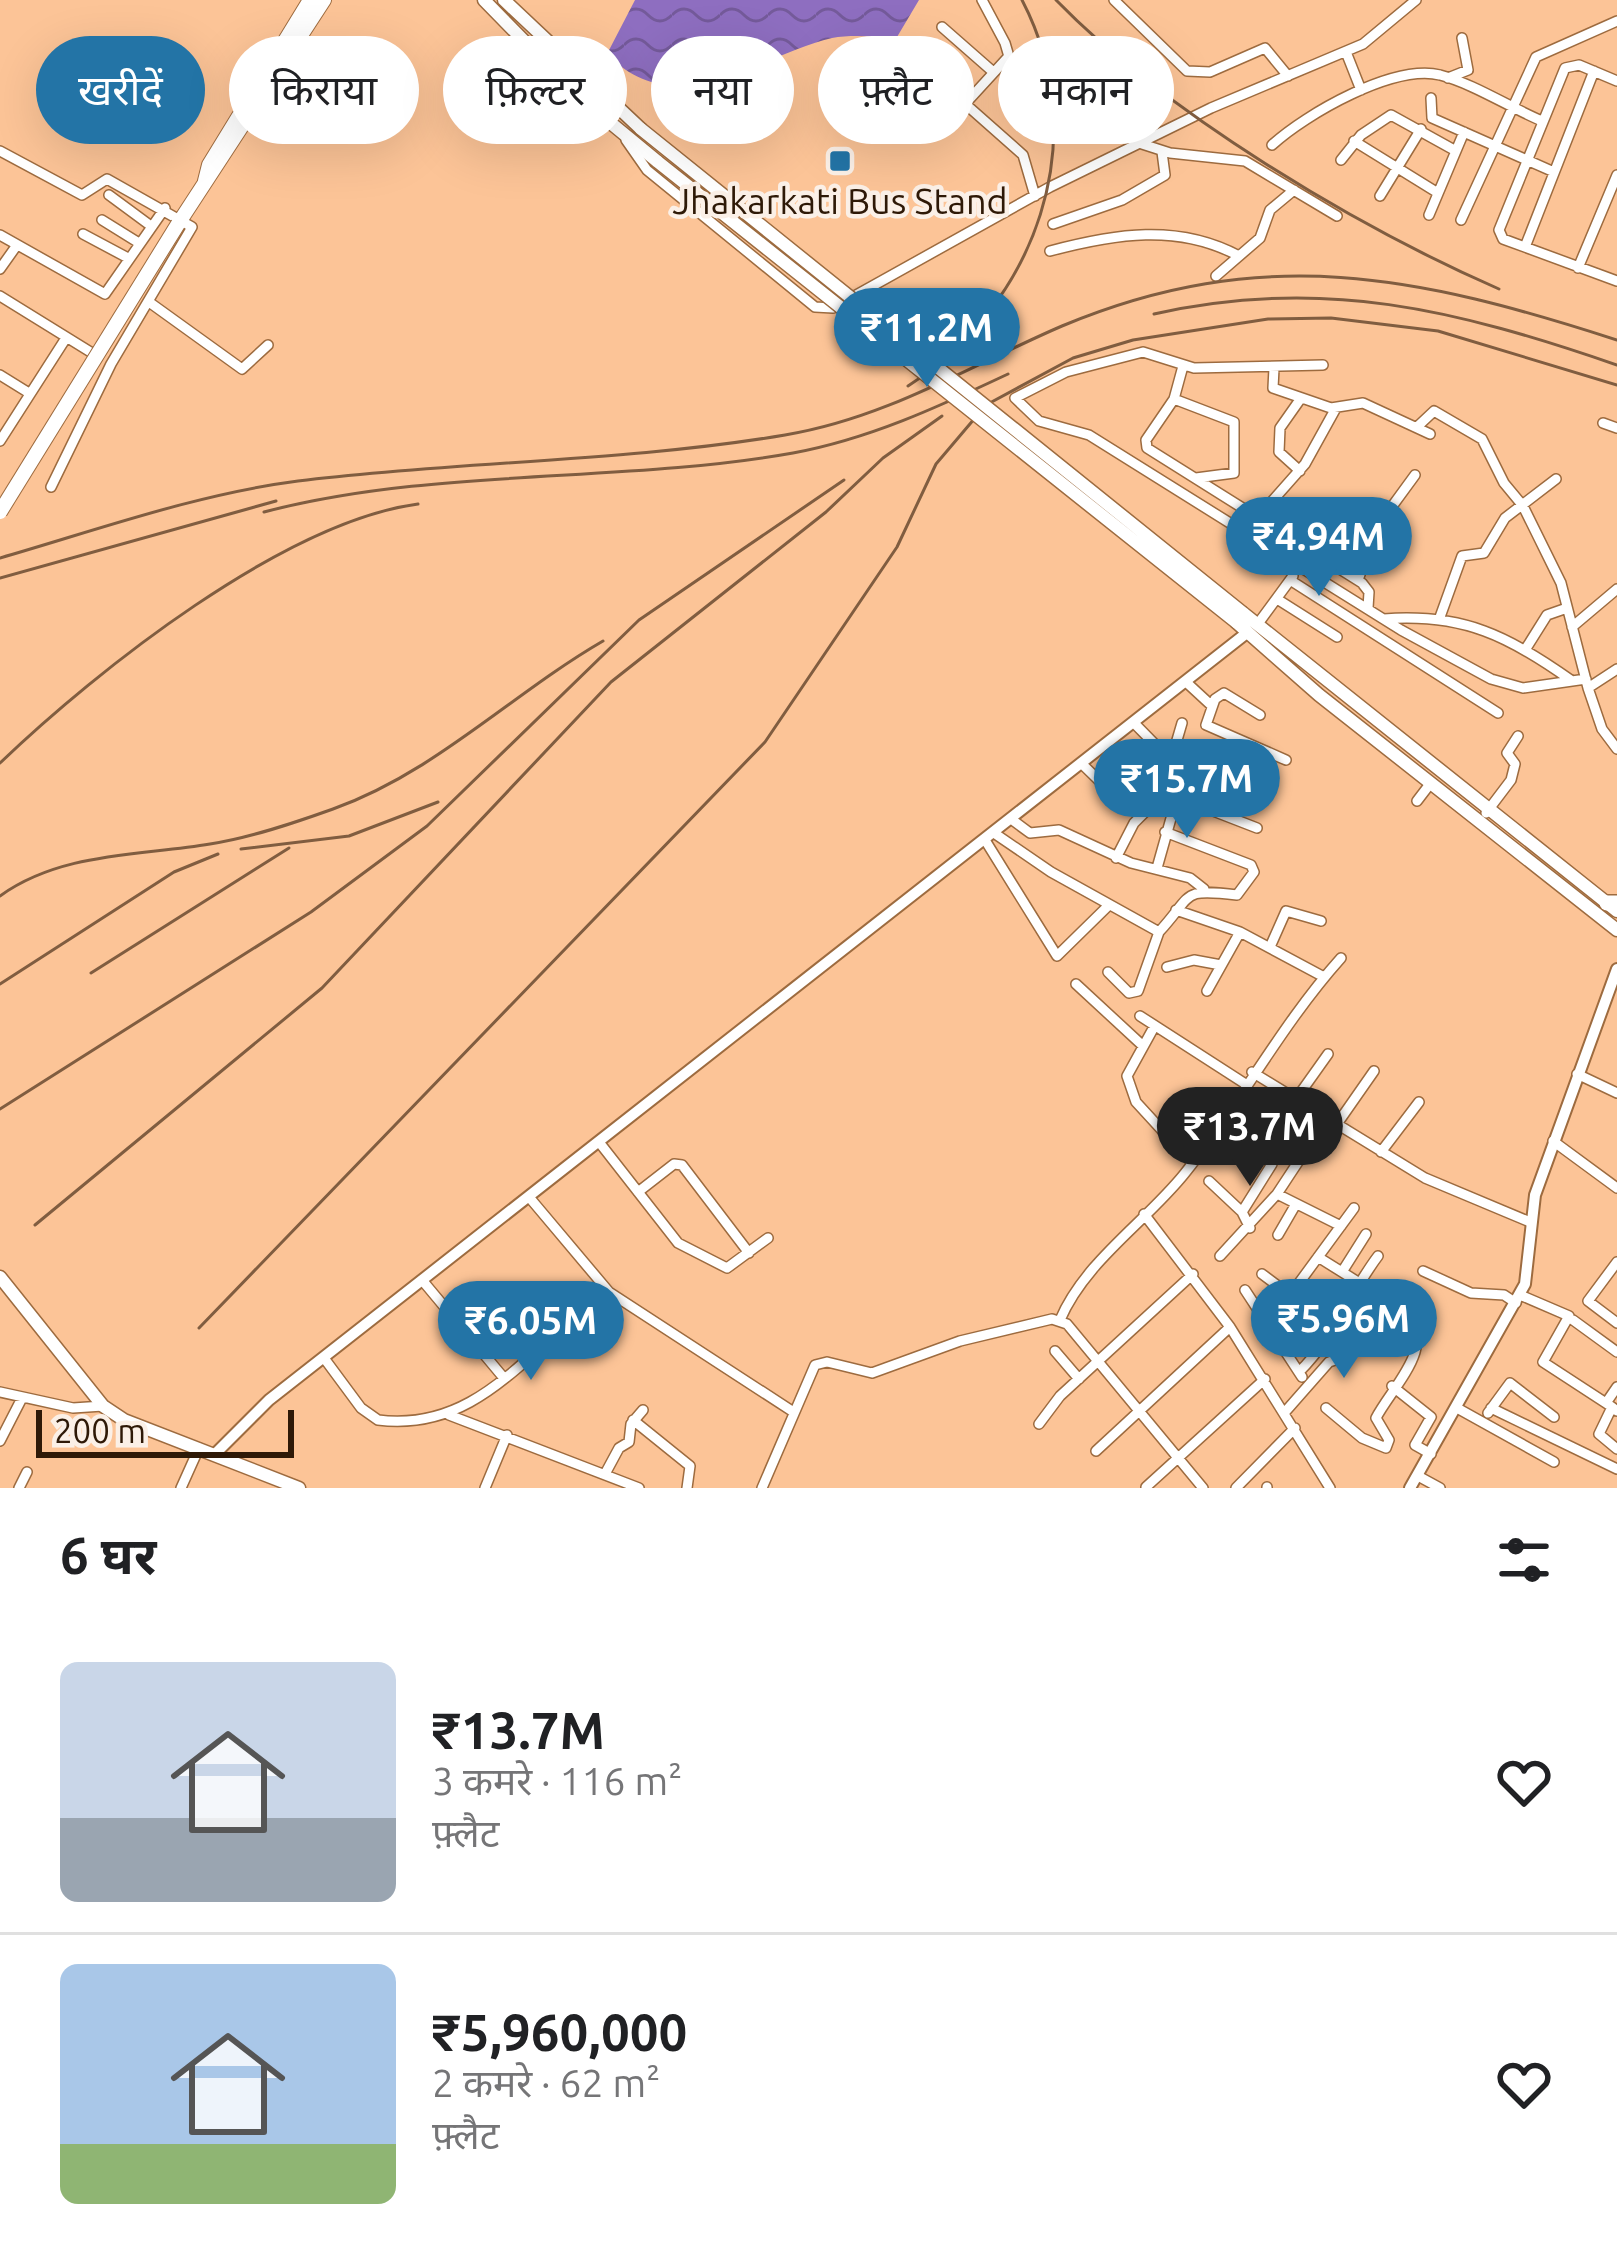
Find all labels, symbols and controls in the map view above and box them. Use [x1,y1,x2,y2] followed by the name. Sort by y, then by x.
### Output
[36,36,205,144] chip: खरीदें
[229,36,419,144] chip: किराया
[443,36,627,144] chip: फ़िल्टर
[651,36,794,144] chip: नया
[818,36,974,144] chip: फ़्लैट
[998,36,1174,144] chip: मकान
[827,148,853,174] marker: Jhakarkati Bus Stand
[672,180,1008,221] place label: Jhakarkati Bus Stand
[829,288,1025,390] pin: ₹11.2M
[861,305,993,348] text: ₹11.2M
[1221,497,1417,599] pin: ₹4.94M
[1253,514,1385,557] text: ₹4.94M
[1089,739,1285,841] pin: ₹15.7M
[1121,756,1253,799] text: ₹15.7M
[1152,1087,1348,1189] pin: ₹13.7M
[1184,1104,1316,1147] text: ₹13.7M
[1246,1279,1442,1381] pin: ₹5.96M
[433,1281,629,1383] pin: ₹6.05M
[1278,1296,1410,1339] text: ₹5.96M
[465,1298,597,1341] text: ₹6.05M
[36,1404,294,1457] scale bar
[54,1412,146,1449] text: 200 m
[60,1526,156,1584] text: 6 घर
[1491,1527,1557,1593] icon: filters
[432,1701,605,1759] text: ₹13.7M
[156,1710,300,1854] icon: home
[1491,1749,1557,1815] icon: heart
[432,1759,682,1802] text: 3 कमरे · 116 m²
[432,1811,499,1854] text: फ़्लैट
[432,2003,687,2061] text: ₹5,960,000
[156,2012,300,2156] icon: home
[1491,2051,1557,2117] icon: heart
[432,2061,660,2104] text: 2 कमरे · 62 m²
[432,2113,499,2156] text: फ़्लैट

